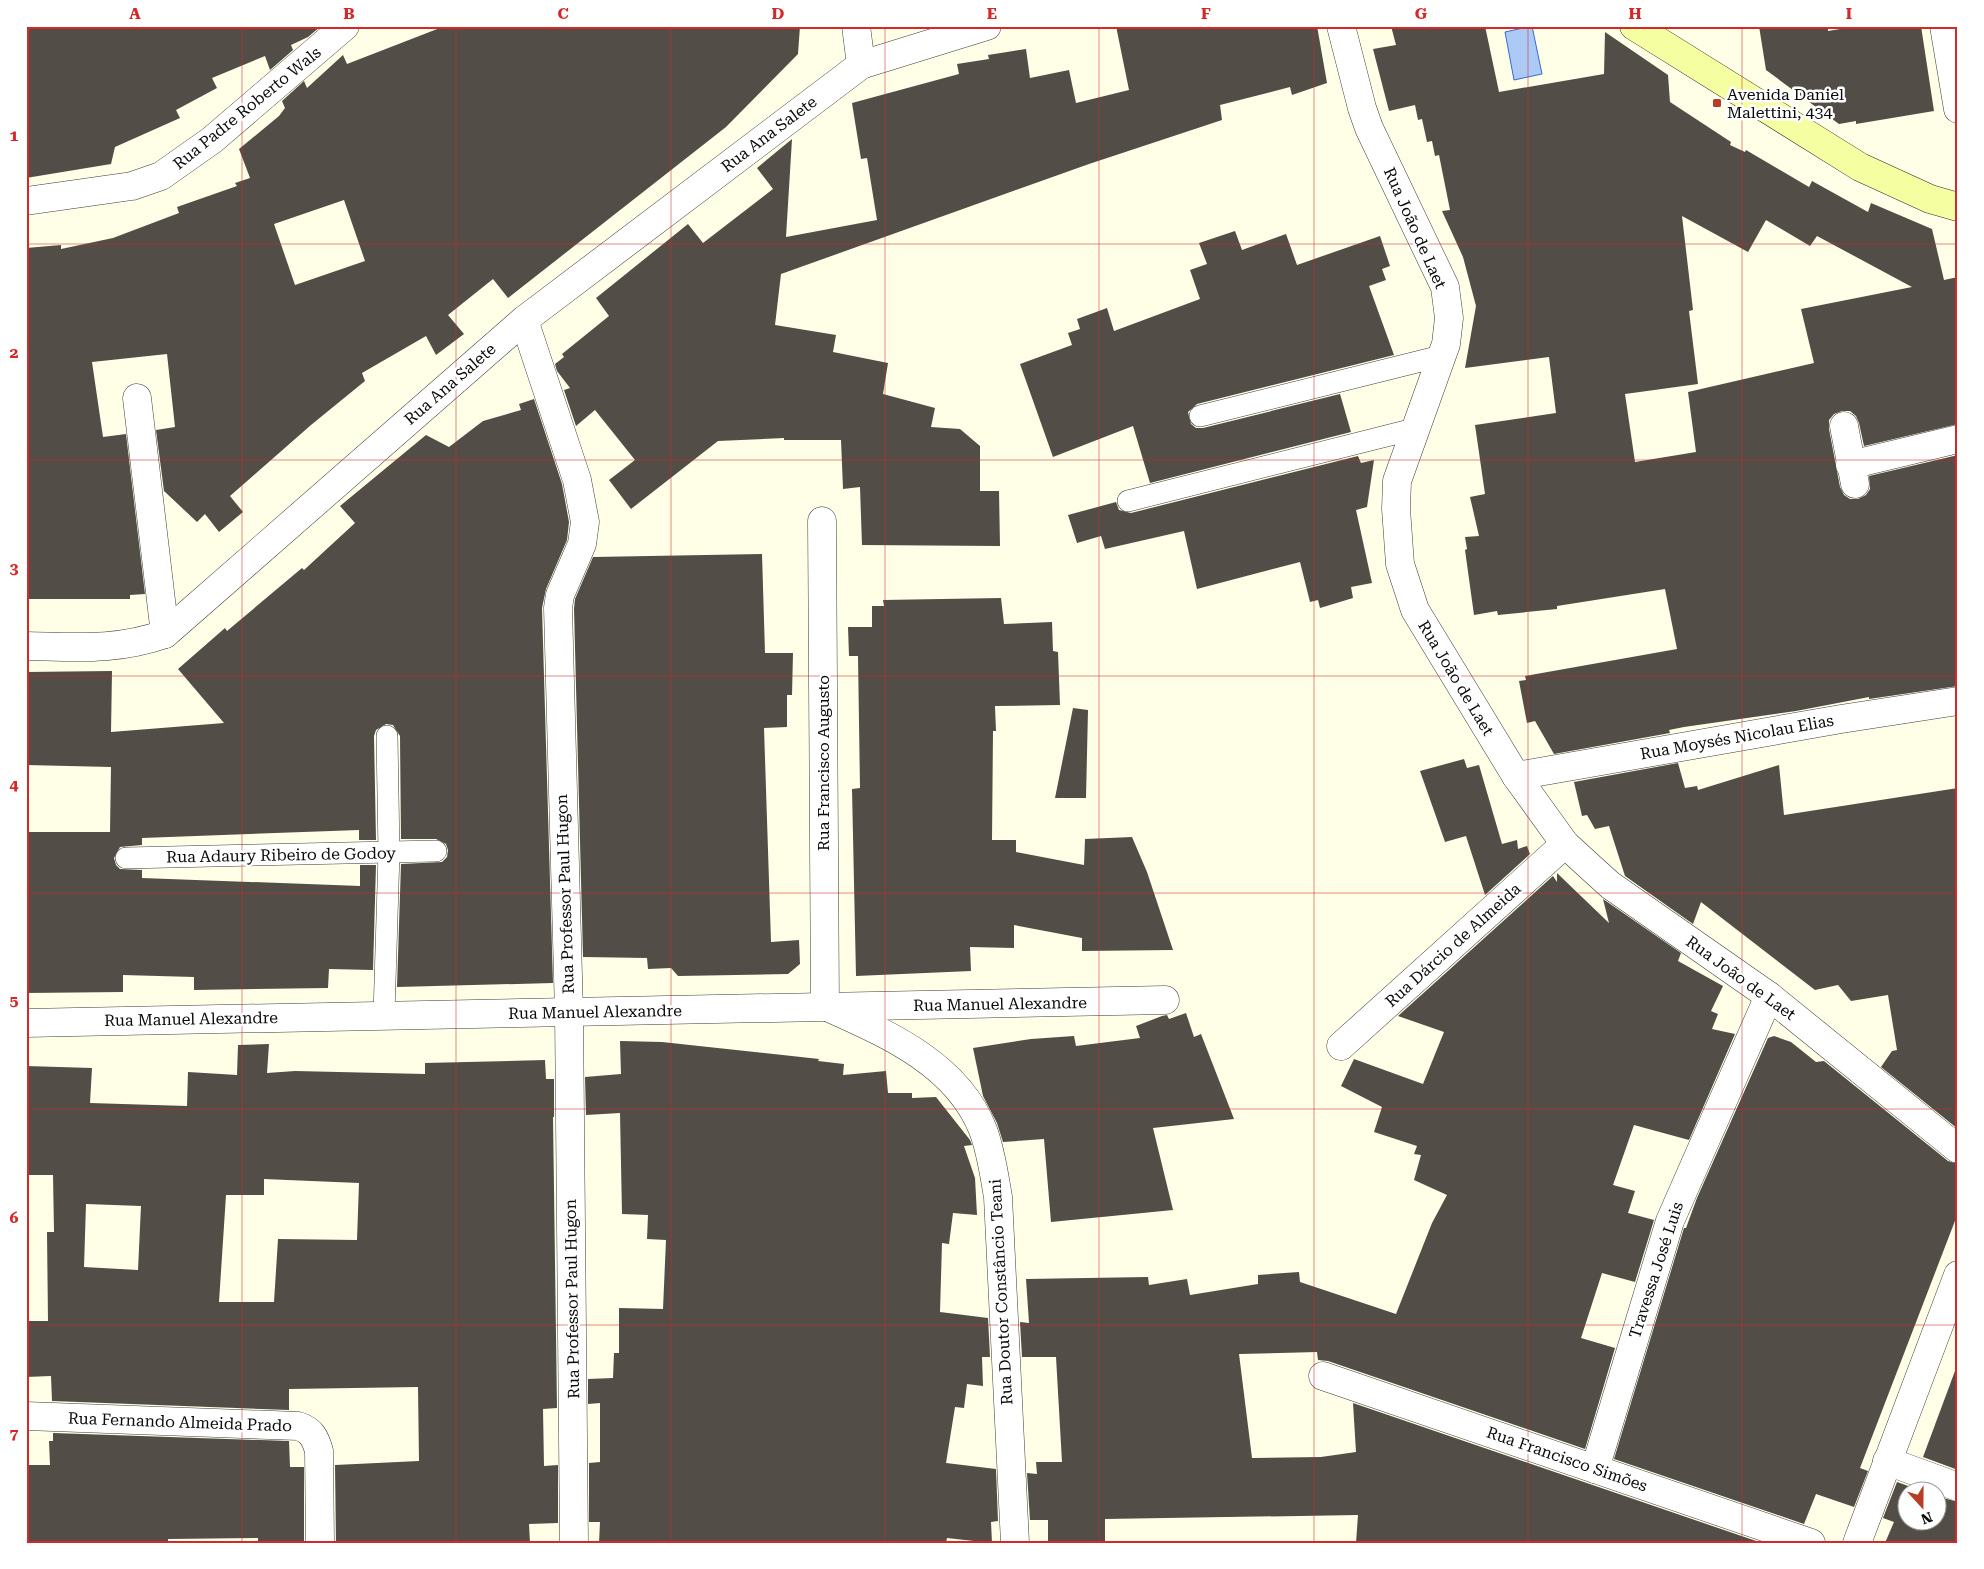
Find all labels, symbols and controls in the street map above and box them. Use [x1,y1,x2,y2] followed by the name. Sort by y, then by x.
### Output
[129,4,141,23] text: A
[343,4,355,23] text: B
[557,4,569,23] text: C
[772,4,785,23] text: D
[987,4,997,23] text: E
[1201,4,1211,23] text: F
[1415,4,1428,23] text: G
[1628,4,1642,23] text: H
[1846,4,1852,23] text: I
[169,42,325,173] street label: Rua Padre Roberto Wals
[1727,85,1844,122] place label: Avenida Daniel Malettini, 434
[717,92,821,176] street label: Rua Ana Salete
[1711,97,1723,109] marker: Avenida Daniel Malettini, 434
[10,126,19,145] text: 1
[1380,164,1450,292] street label: Rua João de Laet
[400,339,500,429] street label: Rua Ana Salete
[10,343,19,362] text: 2
[10,559,19,578] text: 3
[1414,617,1498,739] street label: Rua João de Laet
[814,675,833,851] street label: Rua Francisco Augusto
[1639,711,1836,763] street label: Rua Moysés Nicolau Elias
[10,775,19,794] text: 4
[552,794,578,994] street label: Rua Professor Paul Hugon
[166,843,396,867] street label: Rua Adaury Ribeiro de Godoy
[1381,879,1525,1011] street label: Rua Dárcio de Almeida
[1683,932,1800,1024] street label: Rua João de Laet
[10,991,19,1010] text: 5
[913,993,1087,1015] street label: Rua Manuel Alexandre
[508,1001,682,1023] street label: Rua Manuel Alexandre
[104,1008,278,1030] street label: Rua Manuel Alexandre
[986,1178,1016,1406] street label: Rua Doutor Constâncio Teani
[561,1199,583,1399] street label: Rua Professor Paul Hugon
[1625,1199,1687,1341] street label: Travessa José Luis
[10,1208,19,1227] text: 6
[68,1409,293,1435] street label: Rua Fernando Almeida Prado
[1484,1423,1650,1496] street label: Rua Francisco Simões
[10,1424,19,1443] text: 7
[1896,1482,1946,1532] north arrow
[1919,1509,1935,1528] text: N

